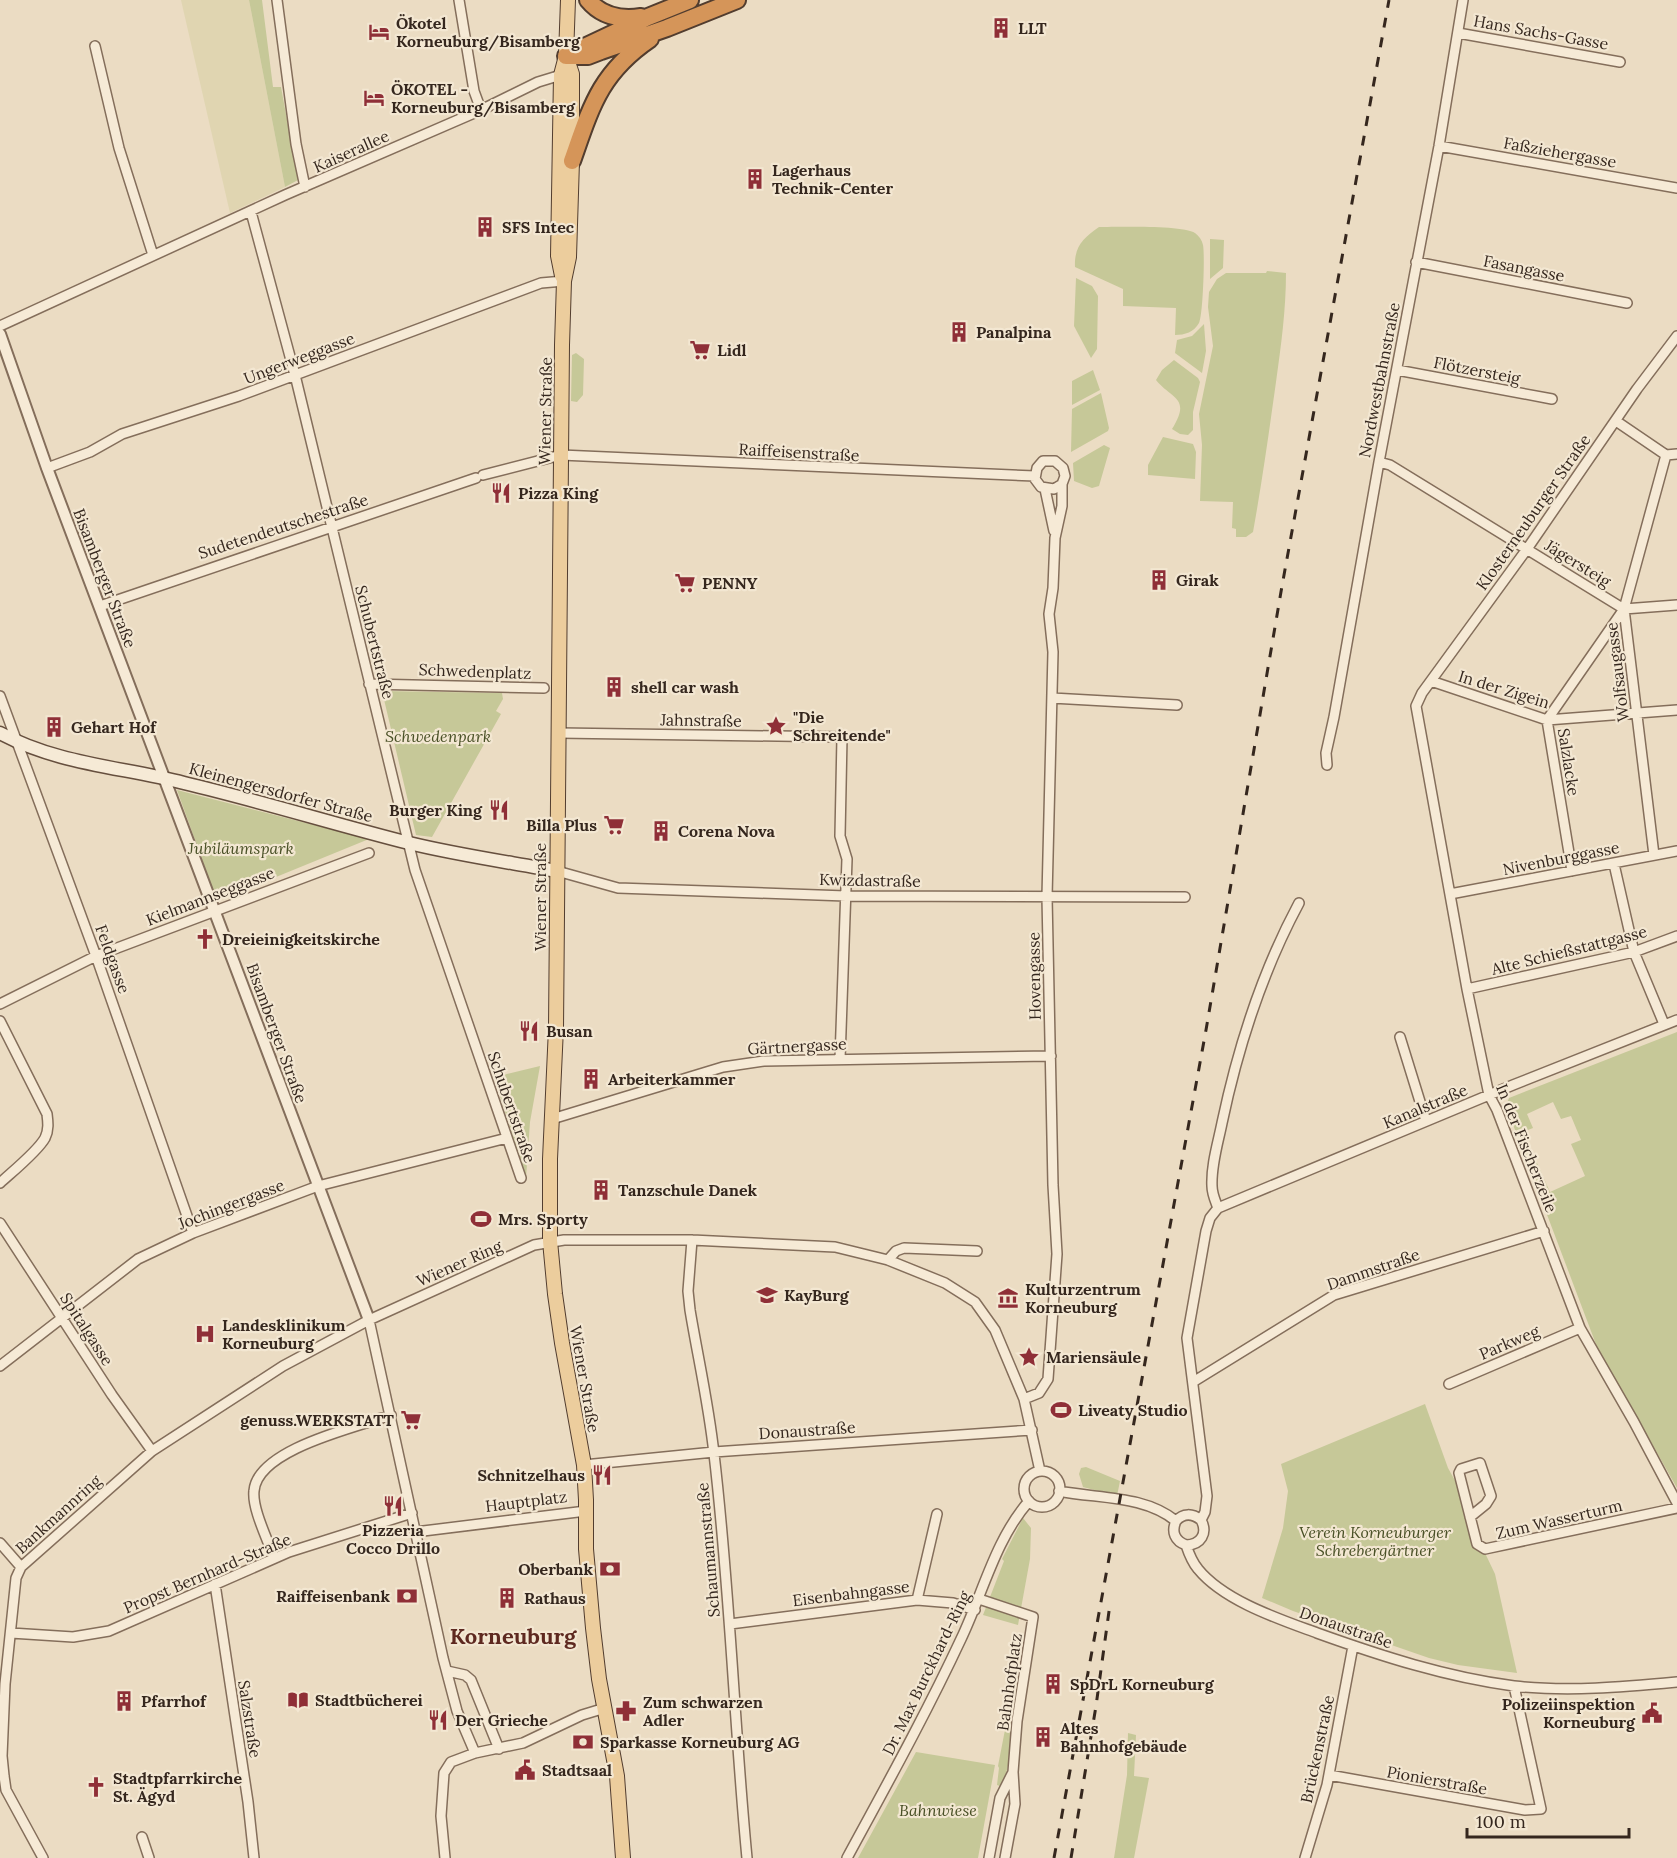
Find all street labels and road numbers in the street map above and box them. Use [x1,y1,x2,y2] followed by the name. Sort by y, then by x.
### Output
[1472,10,1610,54] street label: Hans Sachs-Gasse
[310,125,392,177] street label: Kaiserallee
[1502,132,1618,172] street label: Faßziehergasse
[1482,250,1567,286] street label: Fasangasse
[1354,300,1404,459] street label: Nordwestbahnstraße
[241,328,357,388] street label: Ungerweggasse
[1432,352,1523,388] street label: Flötzersteig
[534,356,556,465] street label: Wiener Straße
[1471,430,1595,594] street label: Klosterneuburger Straße
[738,439,860,465] street label: Raiffeisenstraße
[195,489,371,563] street label: Sudetendeutschestraße
[69,506,141,651] street label: Bisamberger Straße
[1540,534,1616,592] street label: Jägersteig
[351,583,399,701] street label: Schubertstraße
[1601,621,1633,723] street label: Wolfsaugasse
[418,659,532,683] street label: Schwedenplatz
[1456,666,1552,712] street label: In der Zigein
[659,709,742,731] street label: Jahnstraße
[1554,727,1584,798] street label: Salzlacke
[187,758,375,826] street label: Kleinengersdorfer Straße
[1501,837,1621,879] street label: Nivenburggasse
[530,843,550,951] street label: Wiener Straße
[143,862,277,930] street label: Kielmannseggasse
[819,869,921,891] street label: Kwizdastraße
[1488,921,1649,979] street label: Alte Schießstattgasse
[91,922,135,996] street label: Feldgasse
[1023,931,1045,1020] street label: Hovengasse
[242,960,312,1106] street label: Bisamberger Straße
[747,1033,848,1059] street label: Gärtnergasse
[484,1049,540,1165] street label: Schubertstraße
[1380,1079,1471,1133] street label: Kanalstraße
[1492,1081,1562,1216] street label: In der Fischerzeile
[174,1174,287,1234] street label: Jochingergasse
[413,1235,506,1291] street label: Wiener Ring
[1324,1244,1422,1294] street label: Dammstraße
[56,1289,118,1369] street label: Spitalgasse
[1476,1320,1543,1364] street label: Parkweg
[566,1324,604,1434] street label: Wiener Straße
[758,1417,856,1443] street label: Donaustraße
[11,1470,106,1558] street label: Bankmannring
[692,1482,724,1618] street label: Schaumannstraße
[484,1486,568,1516] street label: Hauptplatz
[1494,1495,1624,1543] street label: Zum Wasserturm
[120,1528,294,1617] street label: Propst Bernhard-Straße
[791,1576,911,1610] street label: Eisenbahngasse
[878,1587,975,1758] street label: Dr. Max Burckhard-Ring
[1297,1602,1395,1652] street label: Donaustraße
[992,1632,1026,1732] street label: Bahnhofplatz
[234,1679,266,1759] street label: Salzstraße
[1296,1693,1338,1805] street label: Brückenstraße
[1385,1761,1489,1799] street label: Pionierstraße

